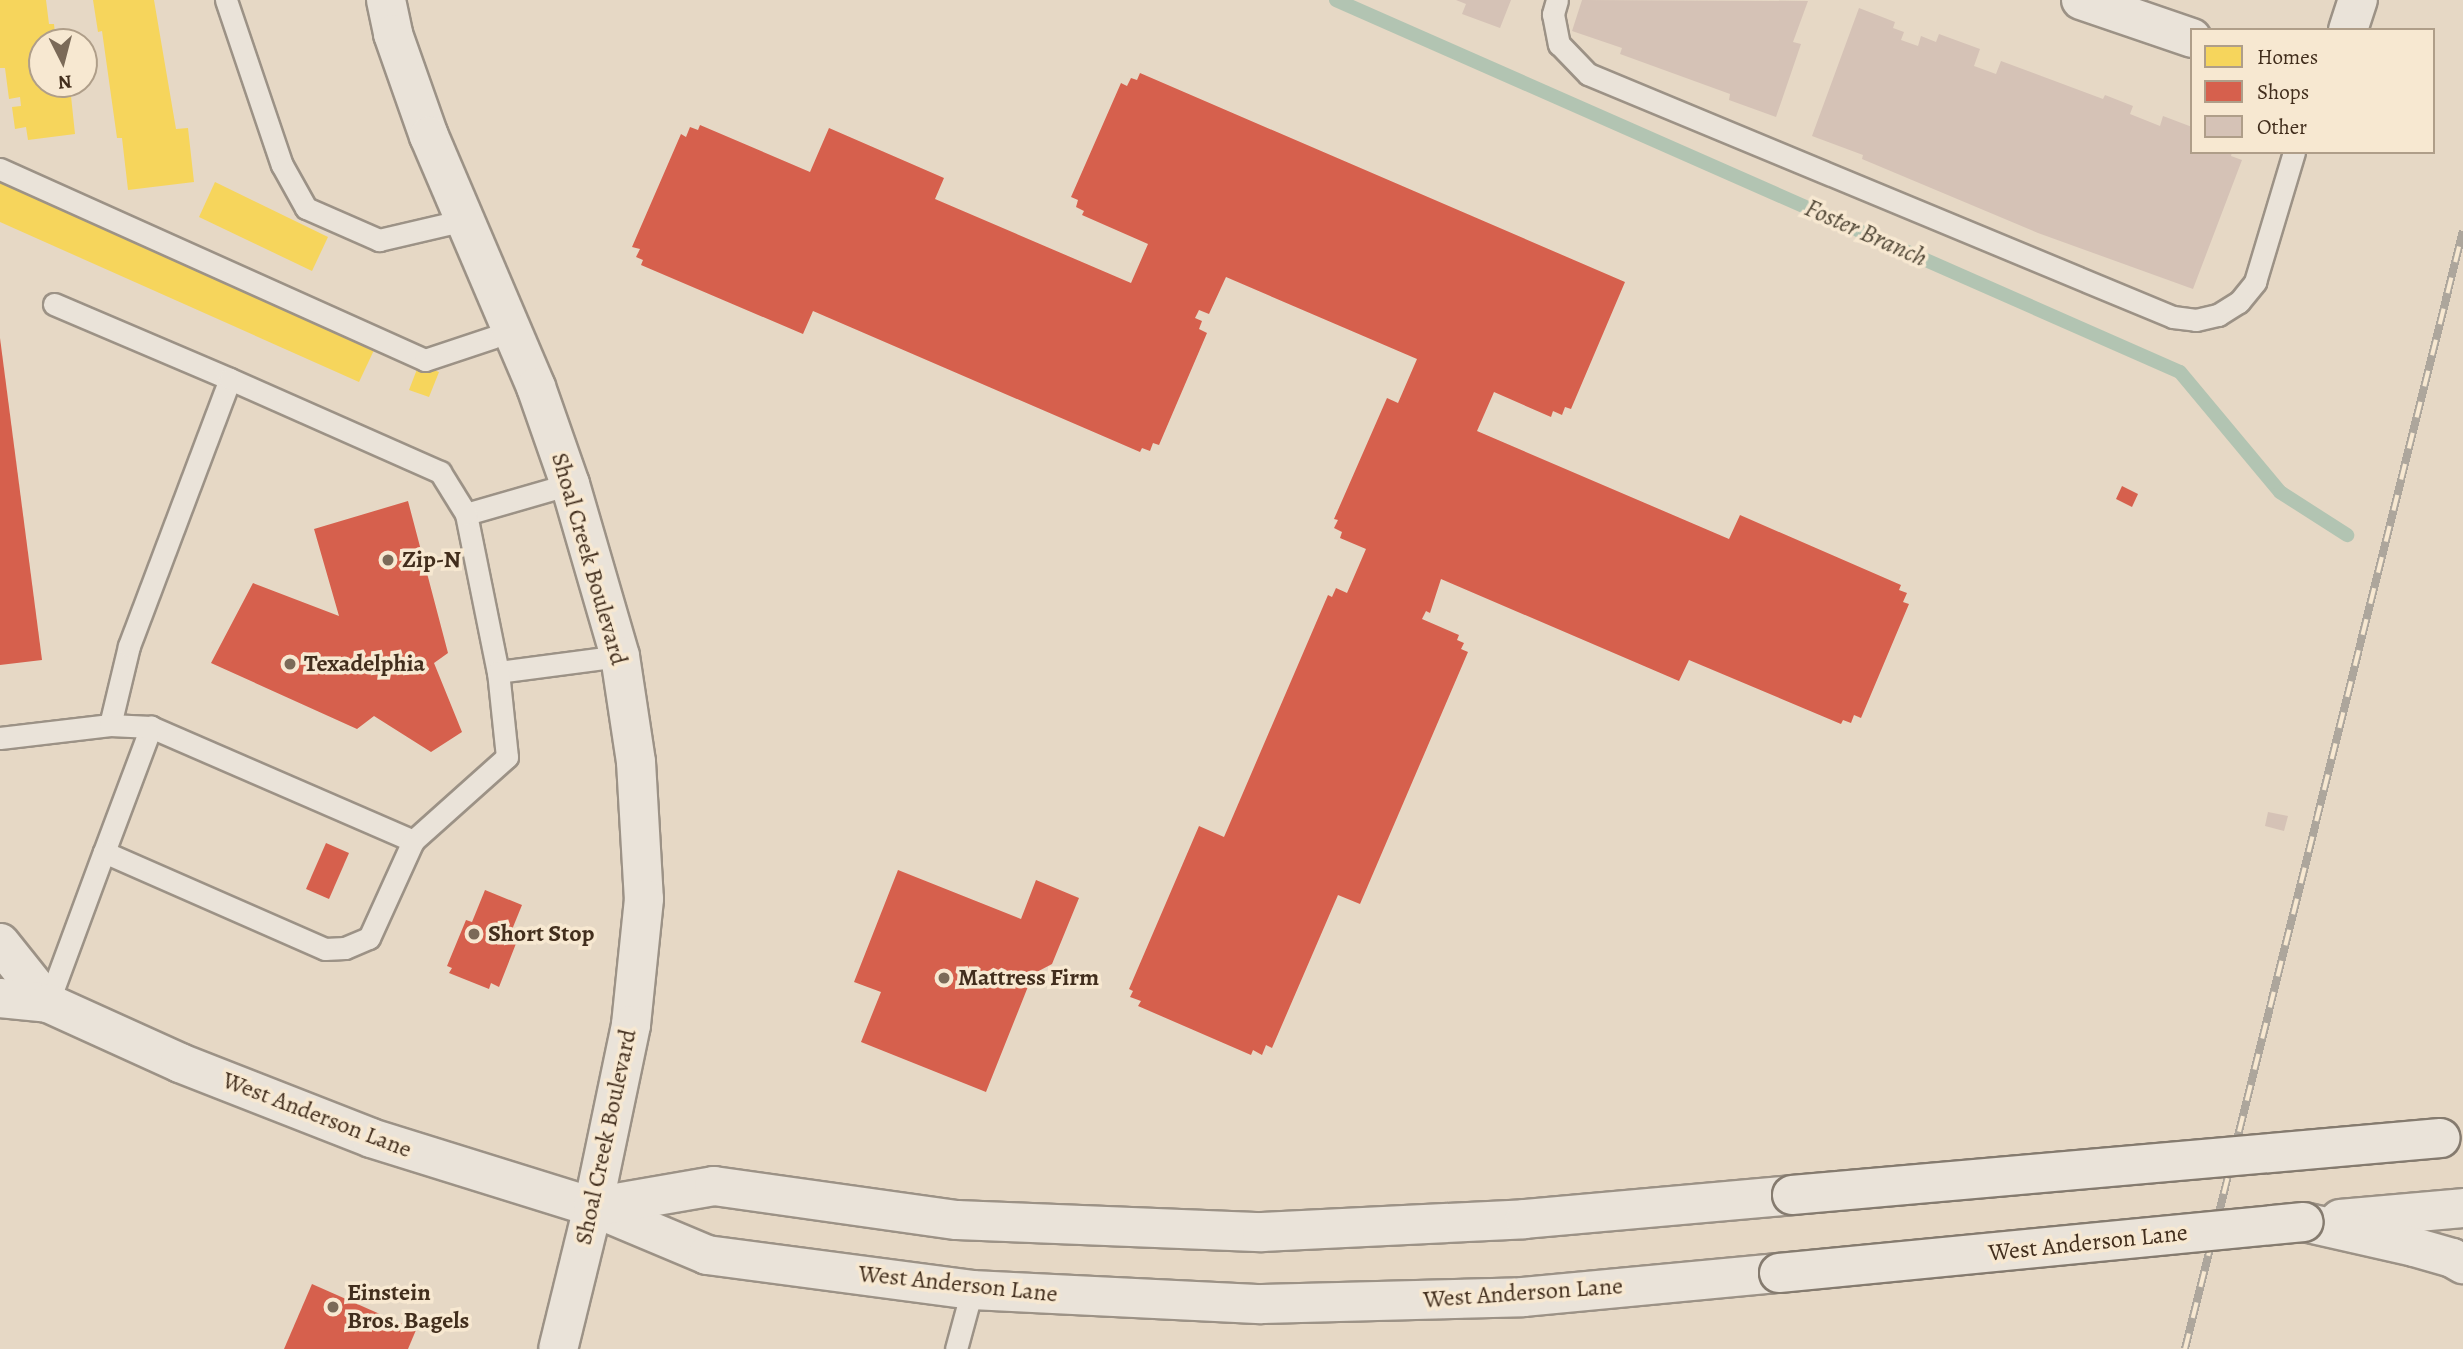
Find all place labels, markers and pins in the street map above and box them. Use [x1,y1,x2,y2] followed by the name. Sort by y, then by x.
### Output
[402,546,461,574] place label: Zip-N
[380,552,396,568] marker: Zip-N
[304,650,425,678] place label: Texadelphia
[282,656,298,672] marker: Texadelphia
[488,920,594,948] place label: Short Stop
[466,926,482,942] marker: Short Stop
[958,964,1099,992] place label: Mattress Firm
[936,970,952,986] marker: Mattress Firm
[347,1279,470,1335] place label: Einstein Bros. Bagels
[325,1299,341,1315] marker: Einstein Bros. Bagels

